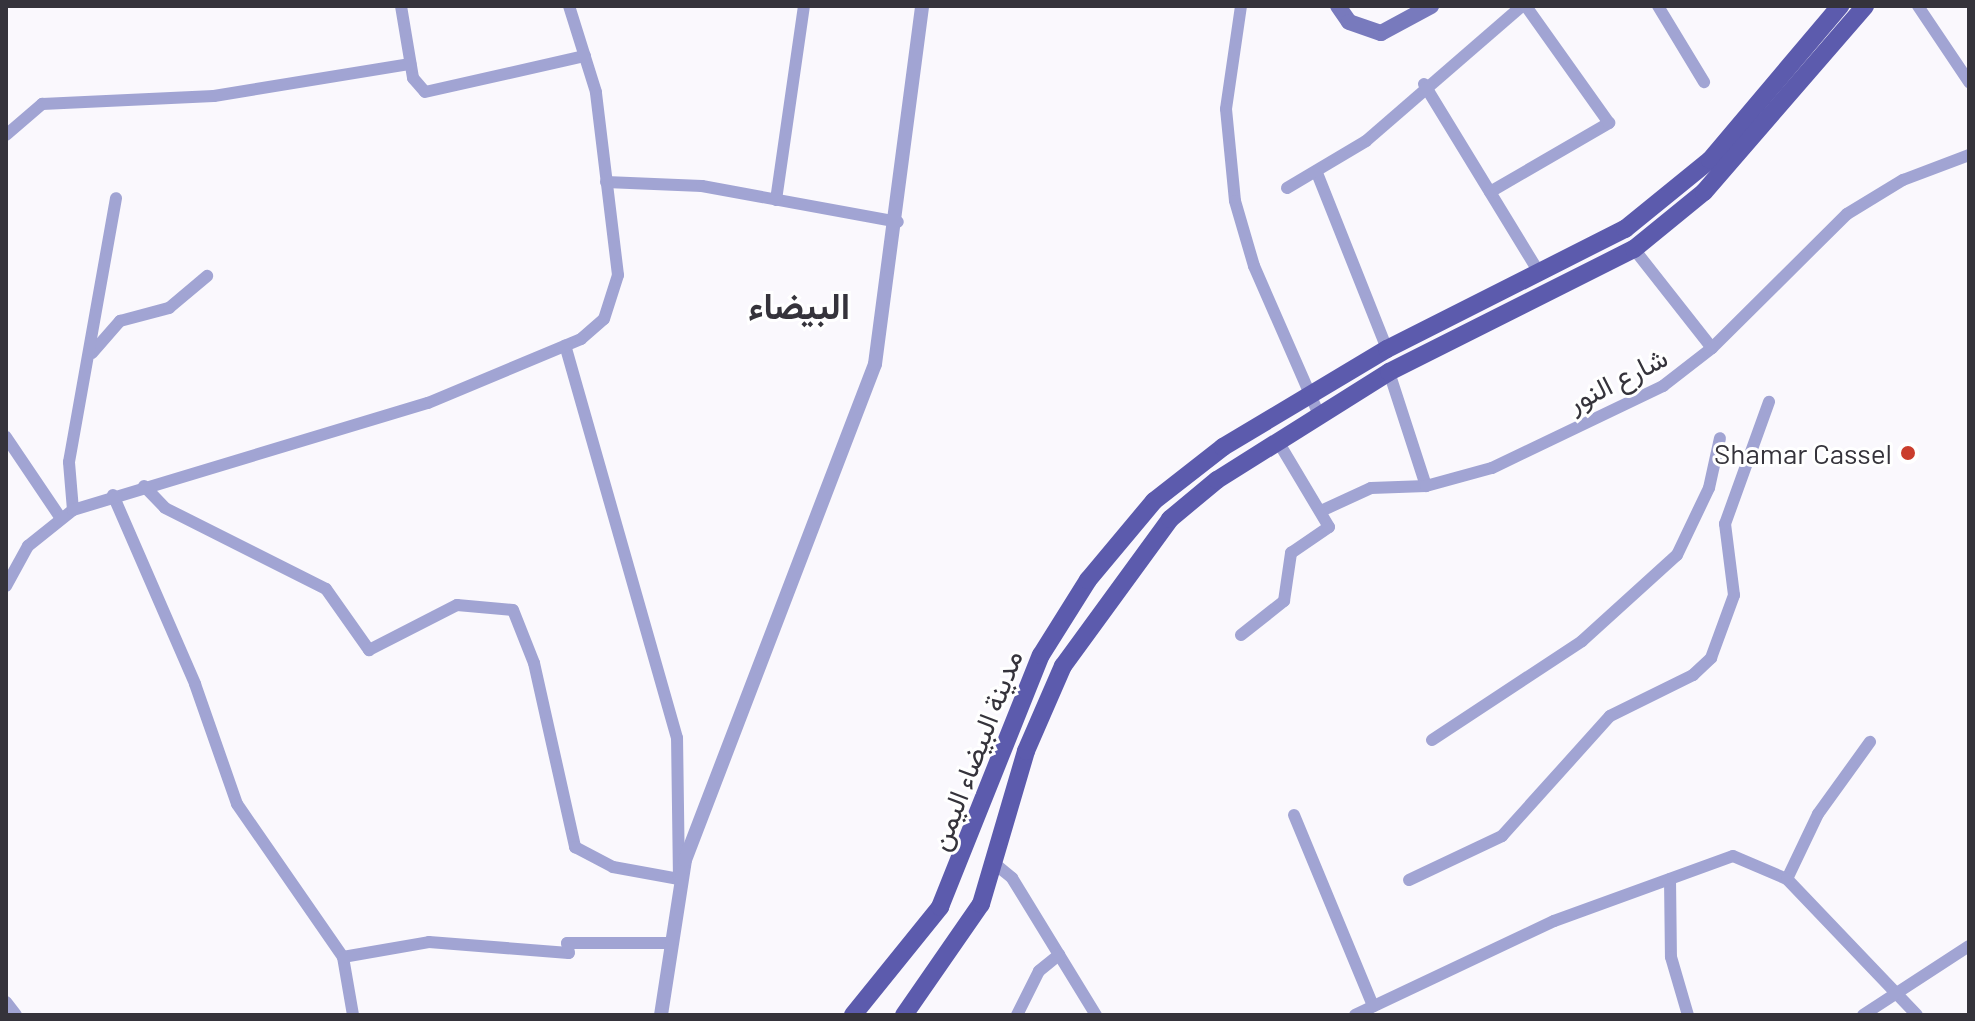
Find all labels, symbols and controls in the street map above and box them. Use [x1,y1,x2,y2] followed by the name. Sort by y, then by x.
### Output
[748,283,850,327] district label: البيضاء
[1561,340,1673,418] street label: شارع النور
[1714,436,1892,470] place label: Shamar Cassel
[1899,444,1917,462] marker: Shamar Cassel
[921,645,1029,855] street label: مدينة البيضاء اليمن

